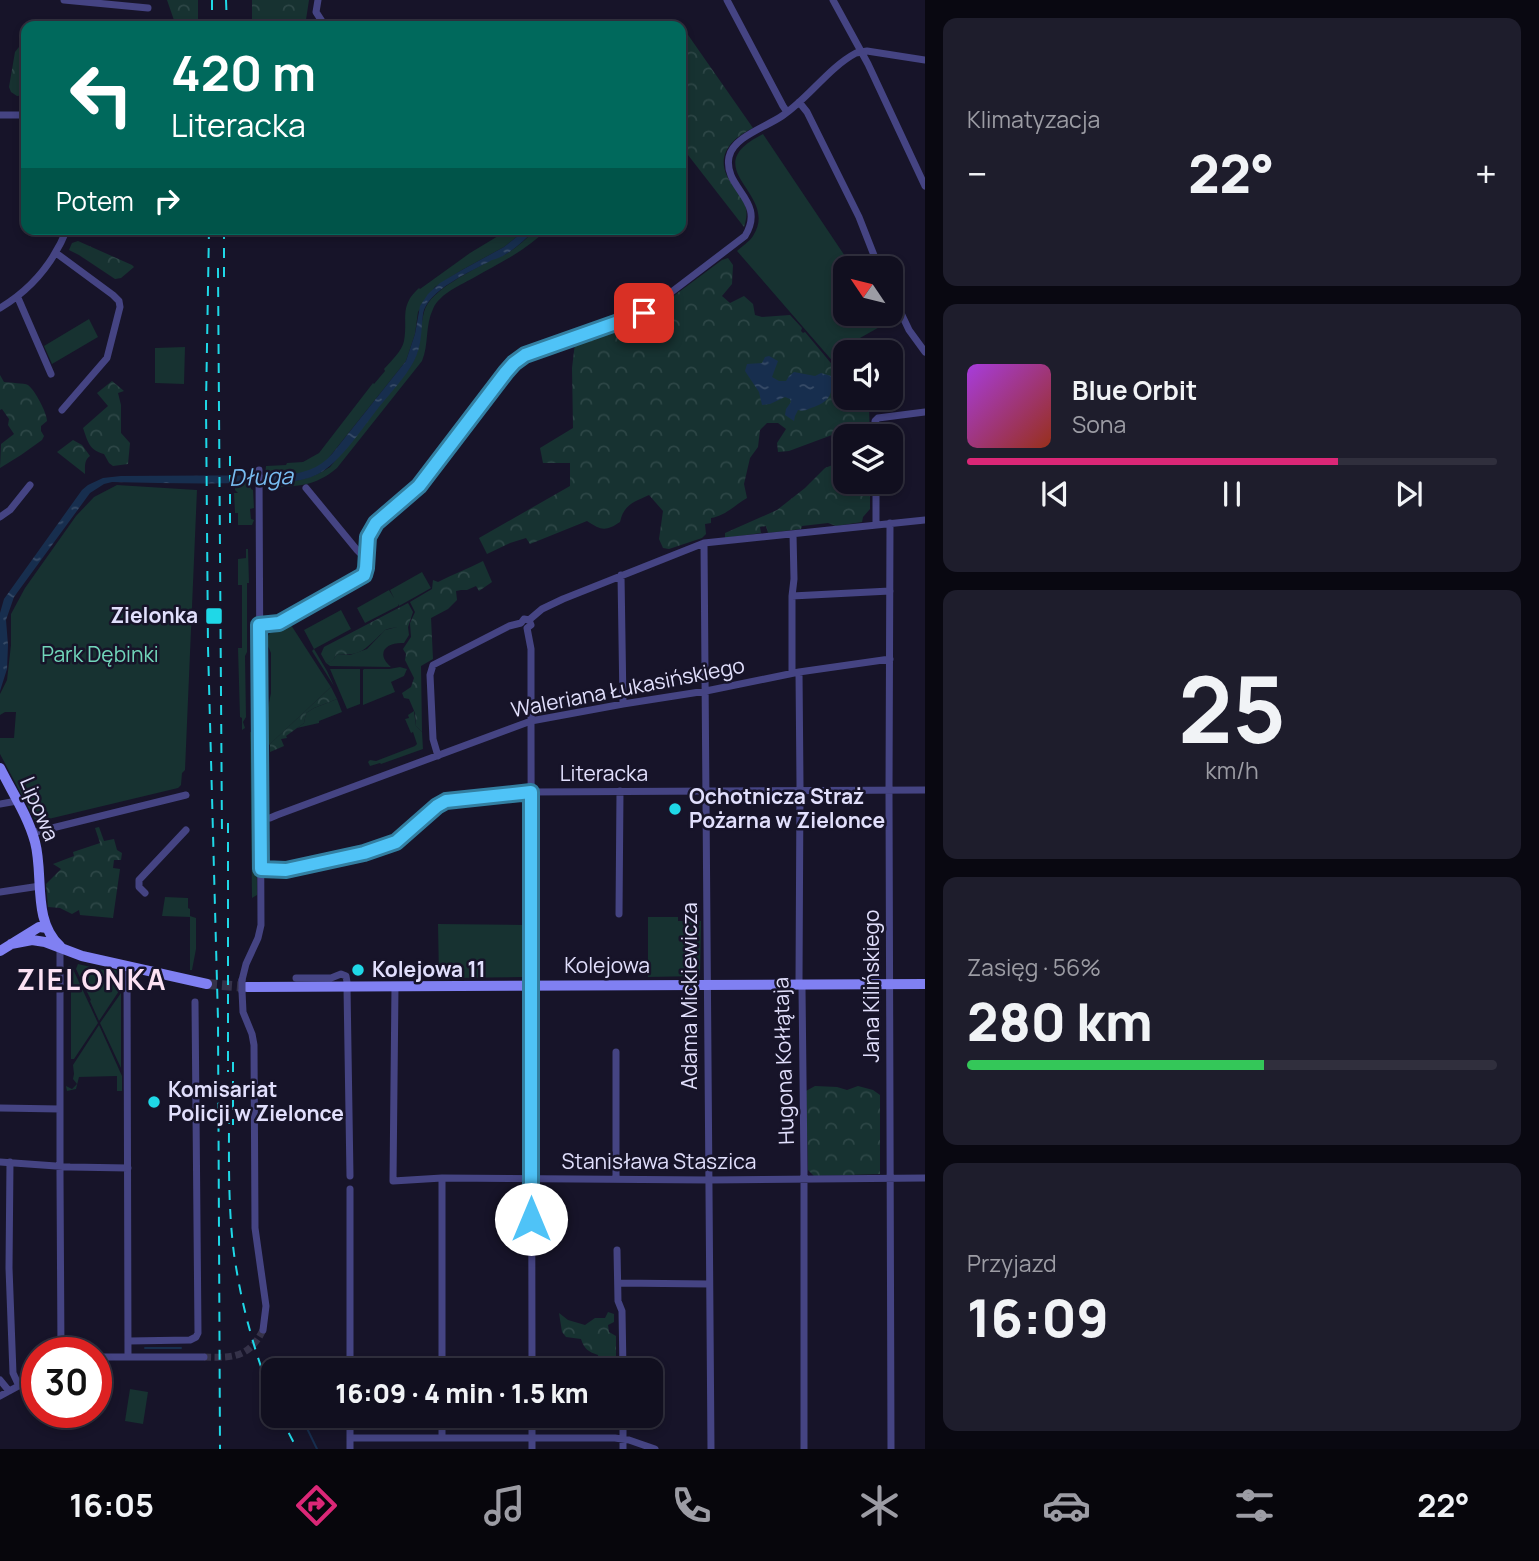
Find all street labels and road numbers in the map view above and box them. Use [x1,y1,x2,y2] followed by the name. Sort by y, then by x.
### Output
[509,651,747,723] street label: Waleriana Łukasińskiego
[560,759,648,787] street label: Literacka
[14,772,66,845] street label: Lipowa
[675,902,703,1090] street label: Adama Mickiewicza
[857,910,885,1062] street label: Jana Kilińskiego
[564,951,650,979] street label: Kolejowa
[766,977,800,1145] street label: Hugona Kołłątaja
[562,1147,756,1175] street label: Stanisława Staszica

